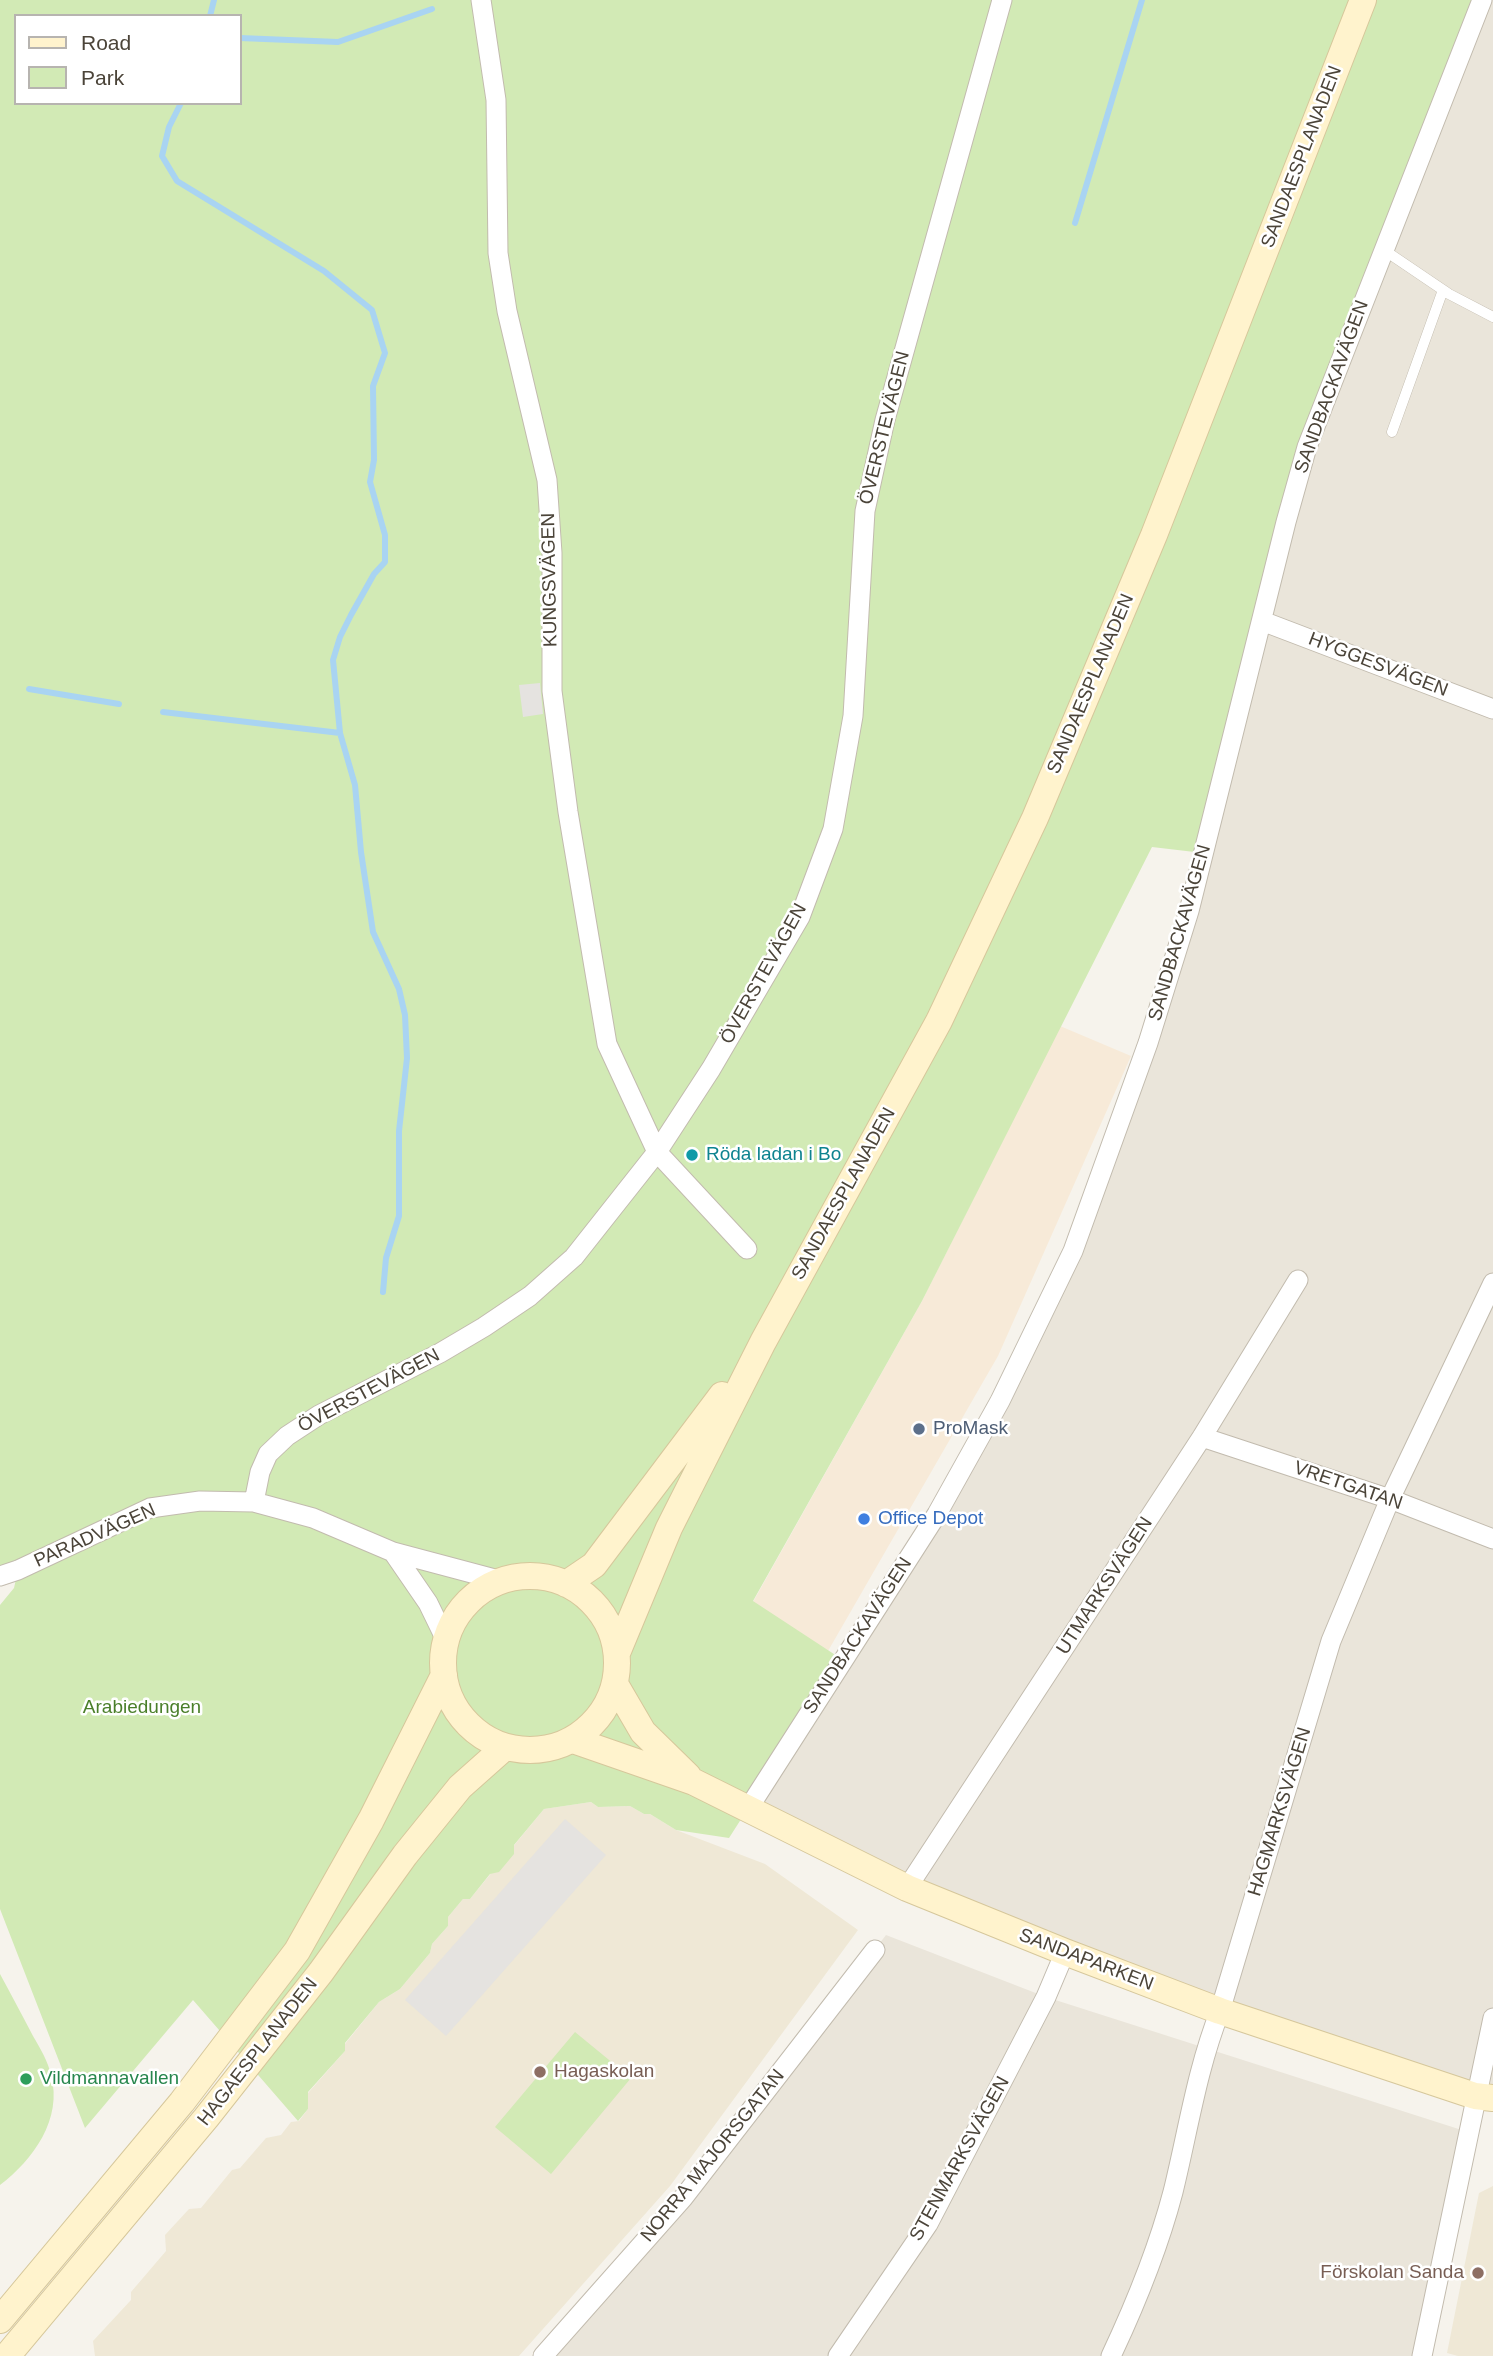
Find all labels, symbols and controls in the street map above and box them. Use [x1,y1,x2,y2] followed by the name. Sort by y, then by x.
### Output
[14,14,242,105] legend
[81,31,131,54] text: Road
[1257,63,1347,251] street label: SANDAESPLANADEN
[81,66,124,89] text: Park
[1290,297,1374,477] street label: SANDBACKAVÄGEN
[855,349,915,507] street label: ÖVERSTEVÄGEN
[537,513,563,647] street label: KUNGSVÄGEN
[1043,591,1139,777] street label: SANDAESPLANADEN
[1305,628,1451,702] street label: HYGGESVÄGEN
[1144,842,1216,1024] street label: SANDBACKAVÄGEN
[716,900,812,1048] street label: ÖVERSTEVÄGEN
[787,1104,901,1284] street label: SANDAESPLANADEN
[706,1144,841,1166] place label: Röda ladan i Bo
[684,1147,700,1163] marker: Röda ladan i Bo
[294,1344,444,1438] street label: ÖVERSTEVÄGEN
[933,1418,1008,1440] place label: ProMask
[911,1421,927,1437] marker: ProMask
[1291,1457,1405,1515] street label: VRETGATAN
[31,1499,159,1573] street label: PARADVÄGEN
[878,1508,983,1530] place label: Office Depot
[856,1511,872,1527] marker: Office Depot
[1052,1513,1158,1659] street label: UTMARKSVÄGEN
[799,1553,917,1719] street label: SANDBACKAVÄGEN
[83,1697,201,1719] park label: Arabiedungen
[1243,1725,1317,1899] street label: HAGMARKSVÄGEN
[1016,1924,1156,1996] street label: SANDAPARKEN
[193,1973,323,2131] street label: HAGAESPLANADEN
[554,2061,654,2083] place label: Hagaskolan
[532,2064,548,2080] marker: Hagaskolan
[636,2065,790,2247] street label: NORRA MAJORSGATAN
[40,2068,179,2090] place label: Vildmannavallen
[18,2071,34,2087] marker: Vildmannavallen
[905,2073,1015,2245] street label: STENMARKSVÄGEN
[1320,2262,1464,2284] place label: Förskolan Sanda
[1470,2265,1486,2281] marker: Förskolan Sanda

